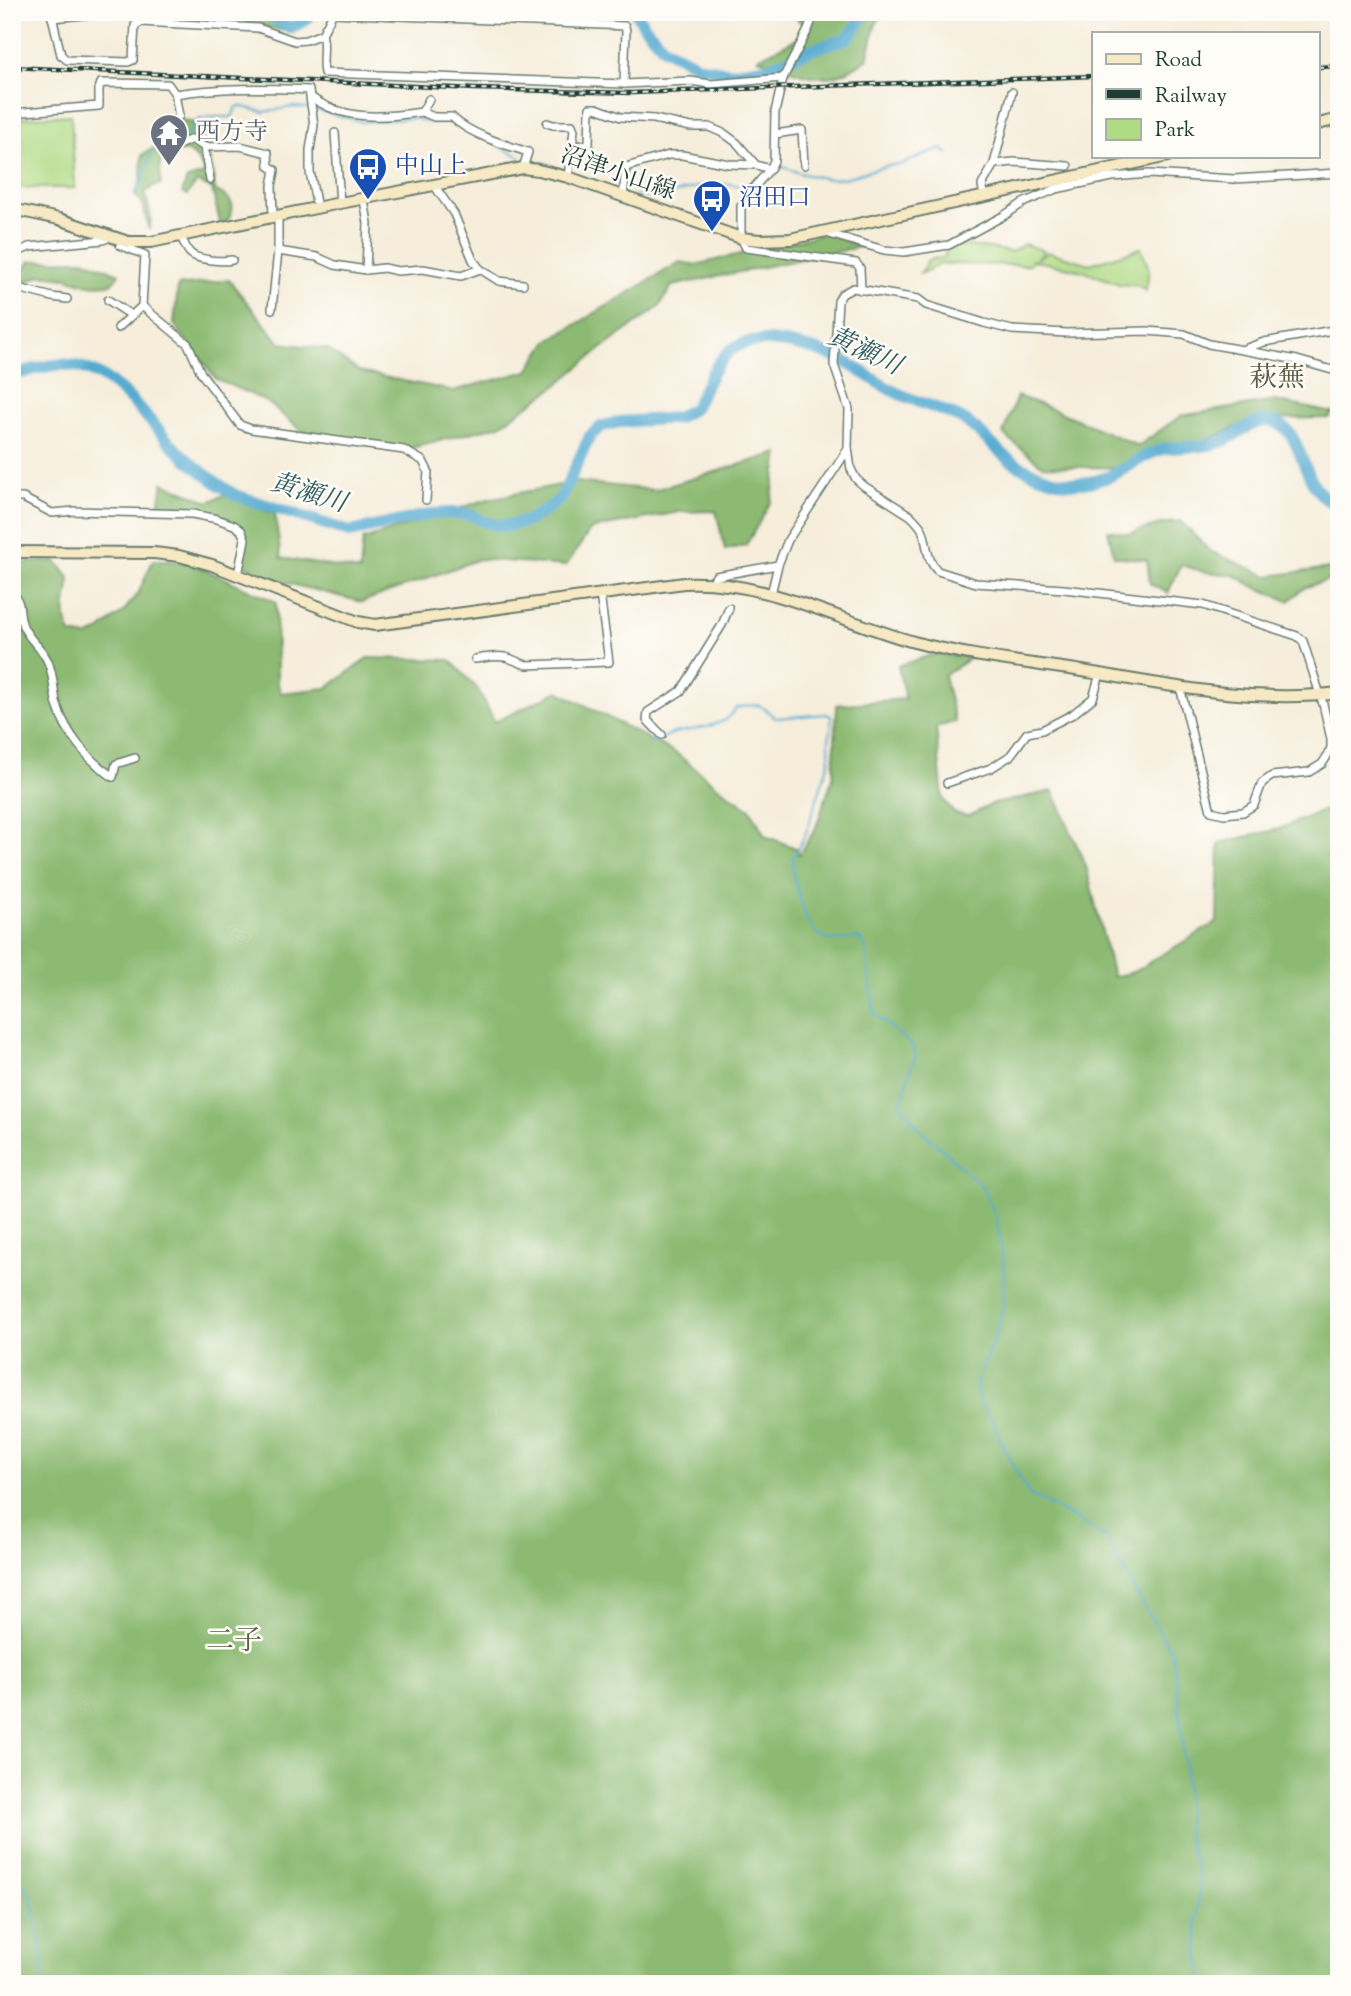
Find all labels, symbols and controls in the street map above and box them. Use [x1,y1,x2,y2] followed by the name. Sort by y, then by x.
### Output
[1092,32,1320,158] legend
[1155,46,1202,76] text: Road
[1155,82,1227,112] text: Railway
[148,112,190,167] temple icon: 西方寺
[196,116,268,150] place label: 西方寺
[1155,116,1196,146] text: Park
[556,138,680,210] street label: 沼津小山線
[347,146,389,201] bus stop icon: 中山上
[395,150,467,184] place label: 中山上
[691,178,733,233] bus stop icon: 沼田口
[739,182,811,216] place label: 沼田口
[821,319,910,387] water label: 黄瀬川
[1249,359,1305,399] district label: 萩蕪
[265,465,354,524] water label: 黄瀬川
[206,1622,262,1662] district label: 二子

